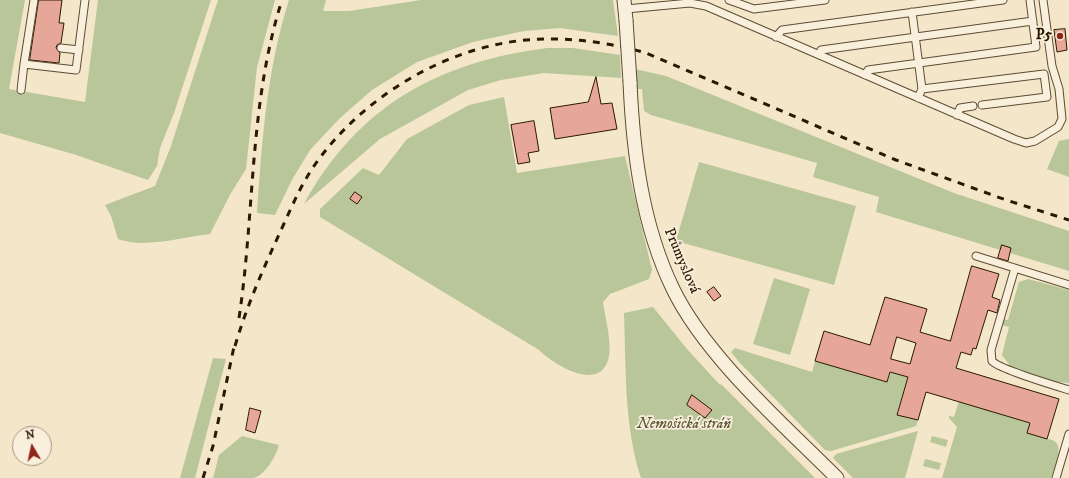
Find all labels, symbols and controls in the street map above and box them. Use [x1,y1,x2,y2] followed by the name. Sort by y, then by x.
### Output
[1036,27,1052,45] place label: P5
[1055,31,1065,41] marker: P5
[659,225,703,297] street label: Průmyslová
[637,416,731,434] park label: Nemošická stráň
[12,426,52,466] north arrow
[25,428,36,443] text: N

